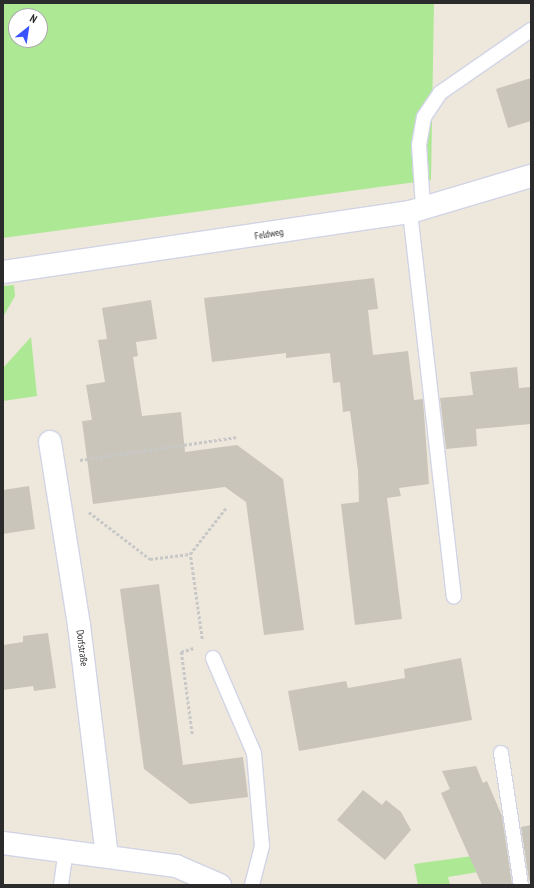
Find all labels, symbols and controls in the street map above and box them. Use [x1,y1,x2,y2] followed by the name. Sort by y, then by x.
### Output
[8,8,48,48] north arrow
[27,11,40,26] text: N
[254,226,284,242] street label: Feldweg
[74,629,90,667] street label: Dorfstraße

